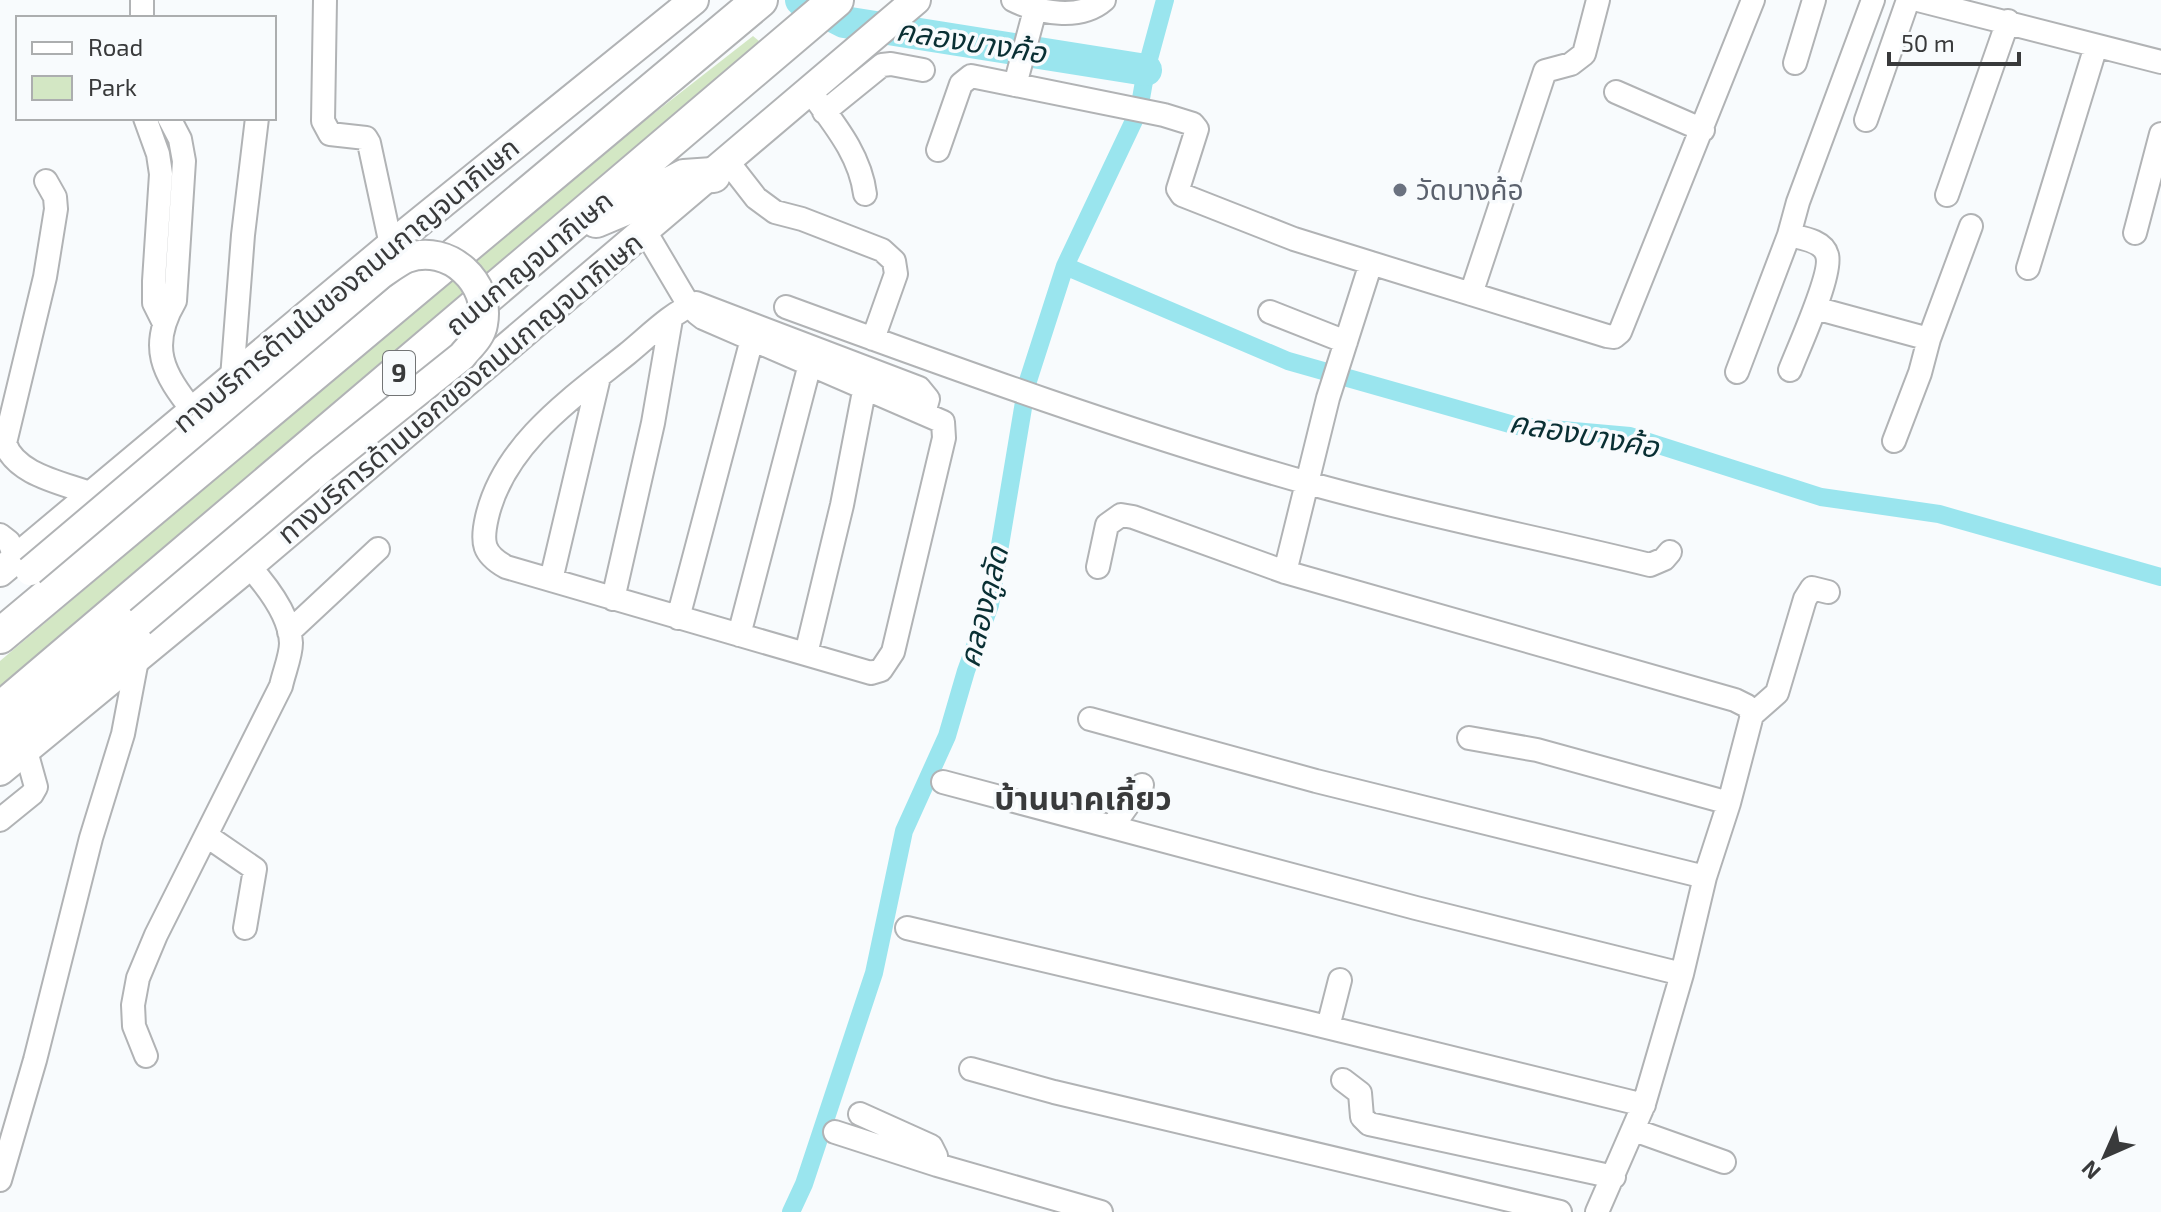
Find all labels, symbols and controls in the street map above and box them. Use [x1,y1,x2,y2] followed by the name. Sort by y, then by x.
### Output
[894,10,1050,70] water label: คลองบางค้อ
[16,16,276,120] legend
[1889,16,2019,66] scale bar
[1901,28,1955,57] text: 50 m
[88,32,143,61] text: Road
[88,72,137,101] text: Park
[166,129,525,439] street label: ทางบริการด้านในของถนนกาญจนาภิเษก
[1416,172,1524,206] place label: วัดบางค้อ
[1391,181,1409,199] marker: วัดบางค้อ
[438,182,619,342] street label: ถนนกาญจนาภิเษก
[270,224,649,550] street label: ทางบริการด้านนอกของถนนกาญจนาภิเษก
[383,351,415,395] road number: 9
[1507,402,1664,464] water label: คลองบางค้อ
[950,541,1017,671] water label: คลองคูลัด
[994,776,1172,816] district label: บ้านนาคเกี้ยว
[2065,1116,2145,1196] north arrow
[2075,1156,2105,1186] text: N

